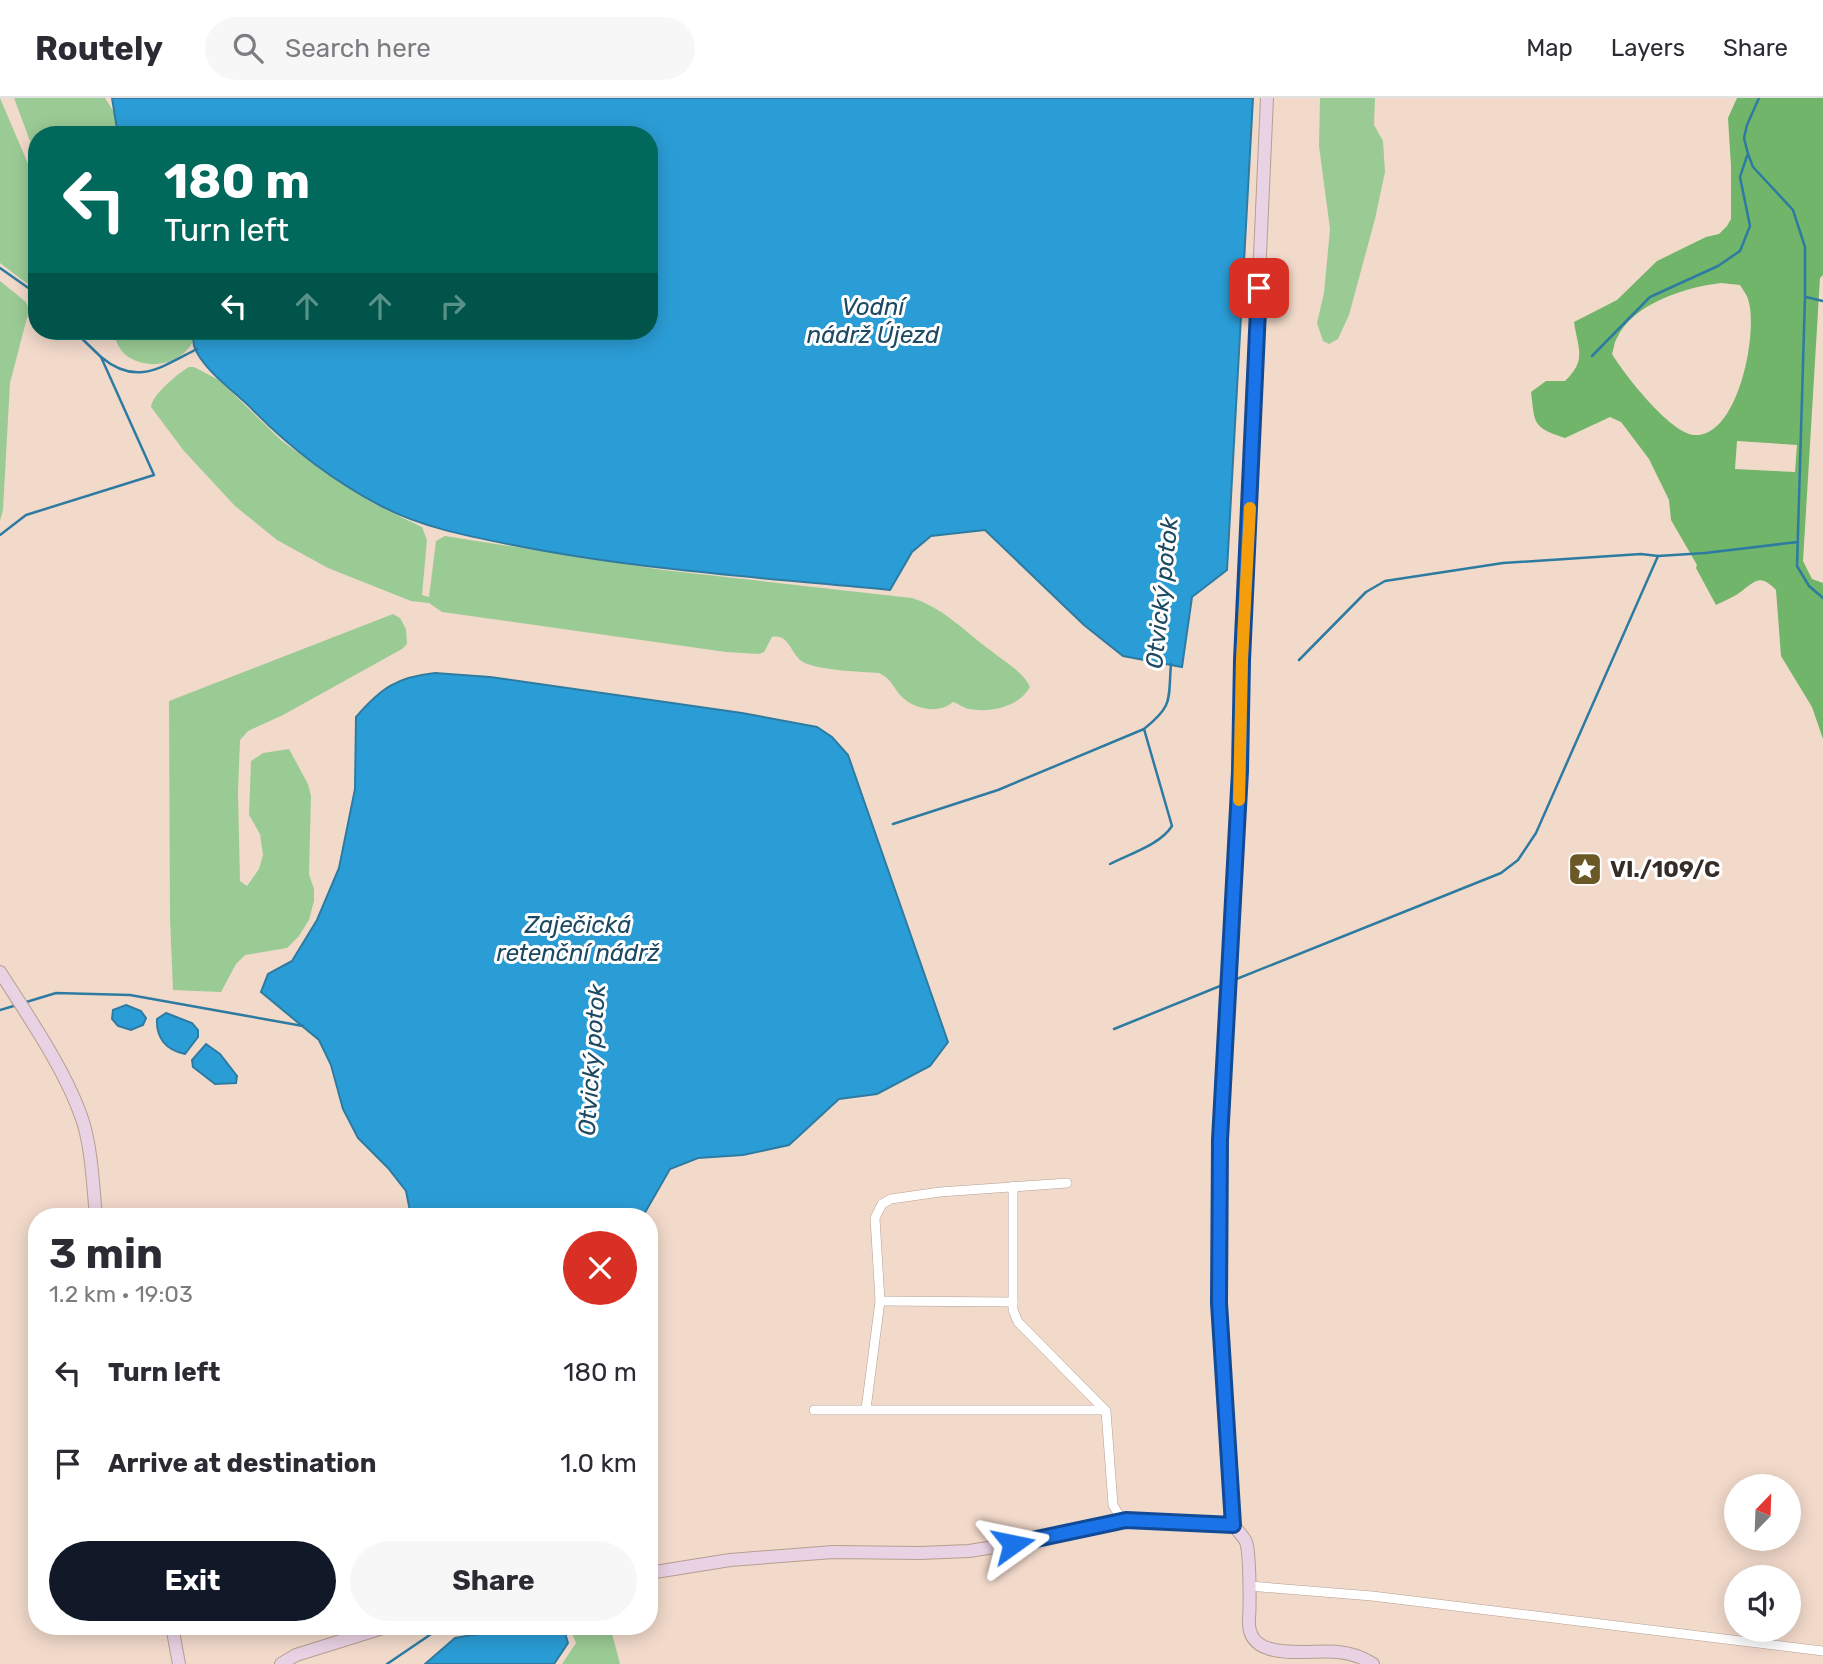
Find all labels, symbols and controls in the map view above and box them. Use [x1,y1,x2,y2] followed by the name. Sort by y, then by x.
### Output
[205,17,695,80] search box
[35,29,163,68] text: Routely
[229,29,267,67] icon: search
[285,33,431,64] text: Search here
[1526,34,1573,62] text: Map
[1611,34,1685,62] text: Layers
[1723,34,1788,62] text: Share
[164,152,310,210] text: 180 m
[49,154,140,245] icon: left
[164,211,289,249] text: Turn left
[1229,258,1289,318] pin
[1240,269,1278,307] icon: arrive
[215,287,253,325] icon: left
[288,287,326,325] icon: ahead
[361,287,399,325] icon: ahead
[434,287,472,325] icon: right
[807,293,940,349] water label: Vodní nádrž Újezd
[1140,515,1184,670] water label: Otvický potok
[1566,850,1604,888] place icon: VI./109/C
[1610,855,1720,883] place label: VI./109/C
[496,911,660,967] water label: Zaječická retenční nádrž
[573,983,611,1137] water label: Otvický potok
[49,1229,163,1279] text: 3 min
[563,1231,637,1305] button: close
[49,1280,193,1308] text: 1.2 km · 19:03
[49,1354,87,1392] icon: left
[108,1357,220,1388] text: Turn left
[563,1357,637,1388] text: 180 m
[49,1445,87,1483] icon: arrive
[108,1448,376,1479] text: Arrive at destination
[560,1448,637,1479] text: 1.0 km
[1724,1474,1801,1550] north arrow
[1724,1474,1801,1642] map controls
[976,1507,1050,1581] position arrow
[49,1541,336,1621] button: Exit
[350,1541,637,1621] button: Share
[1724,1565,1801,1642] button: sound

